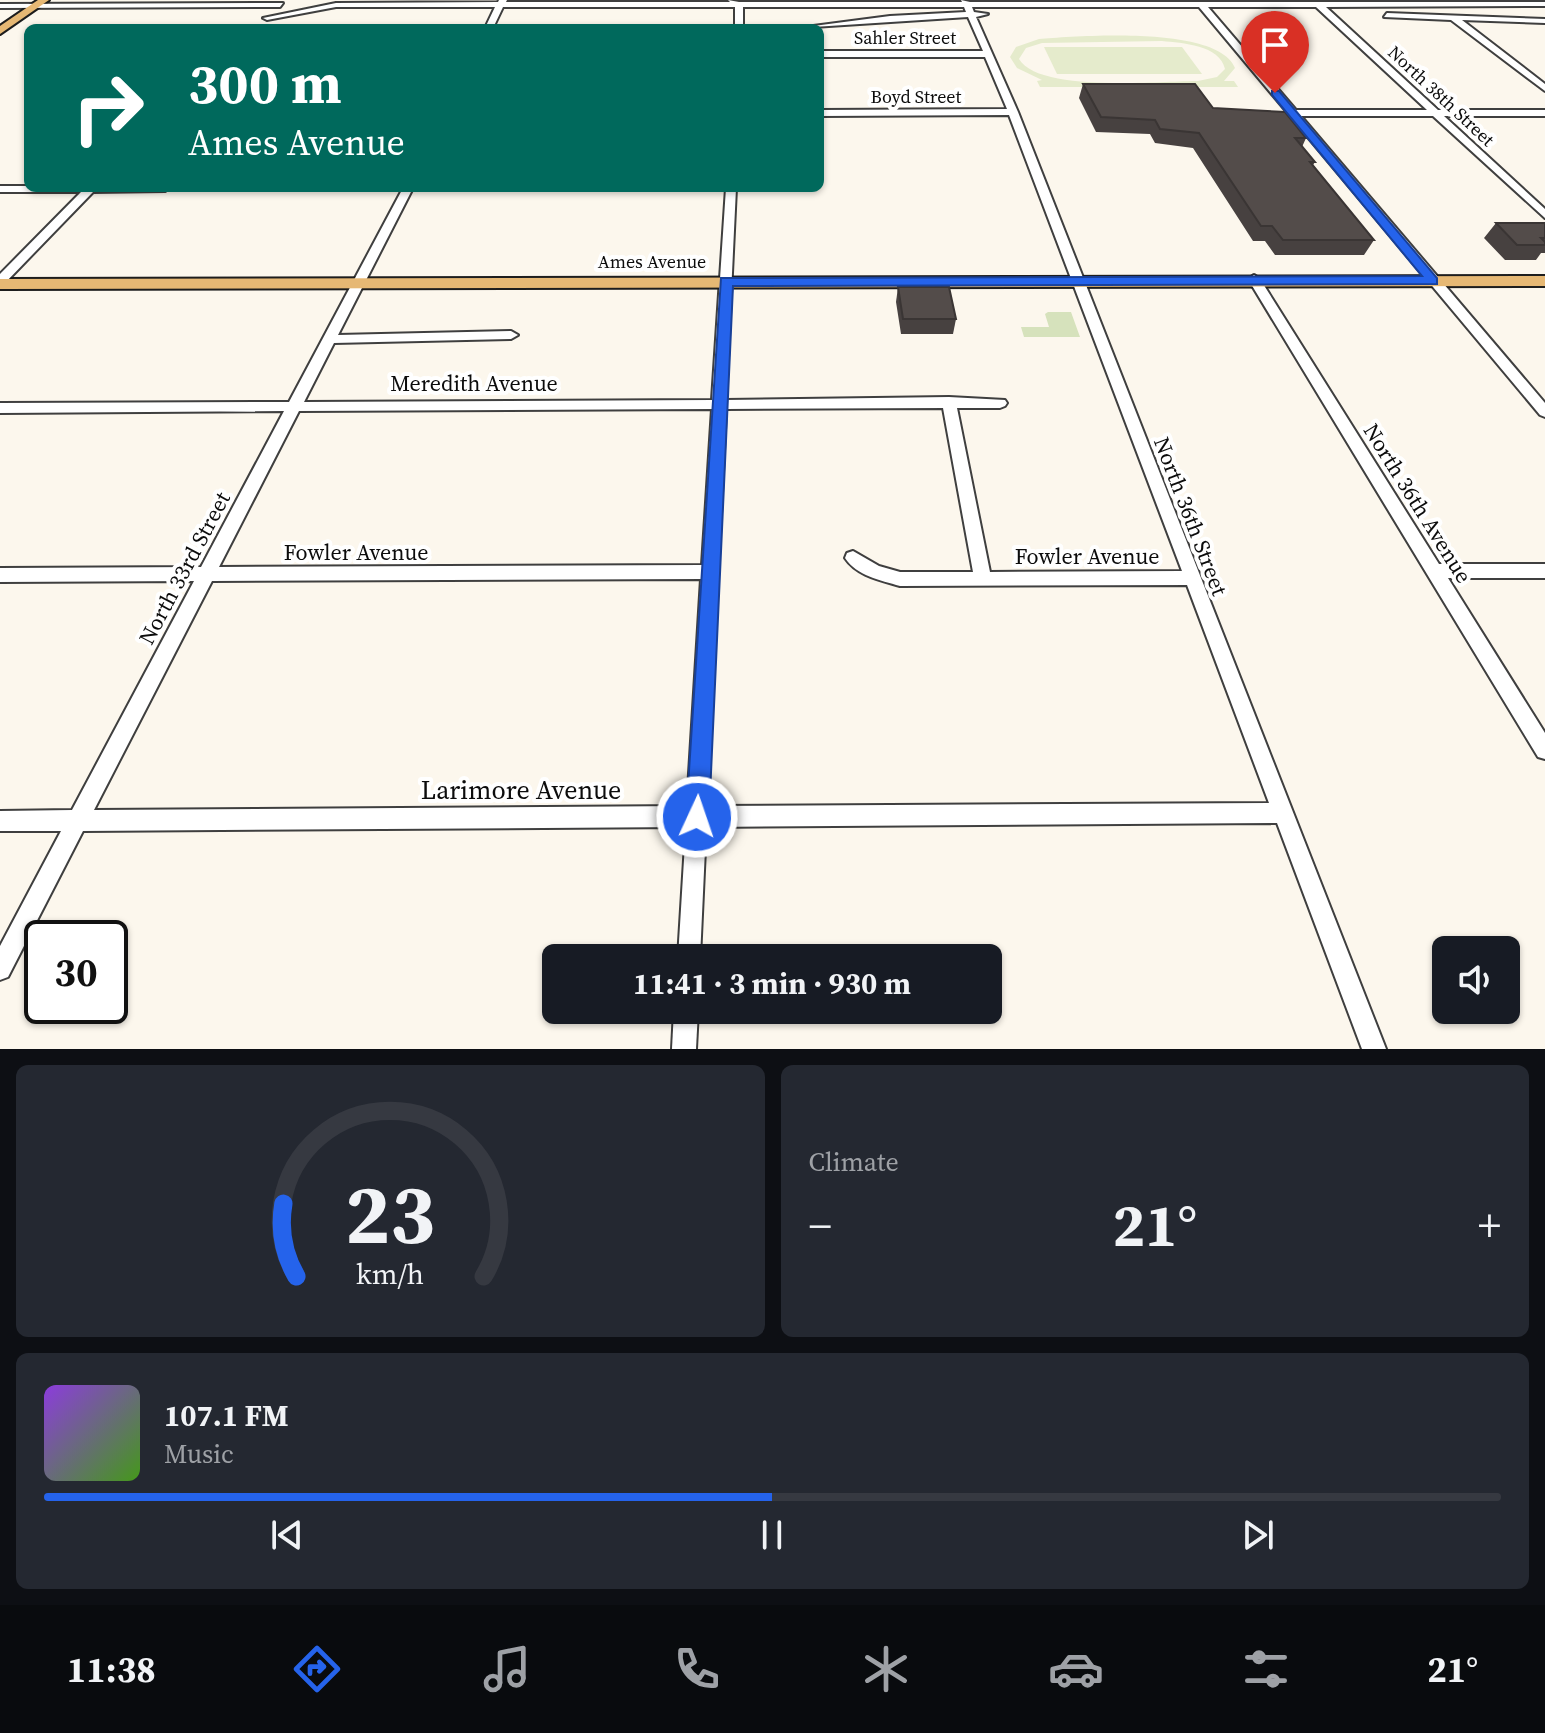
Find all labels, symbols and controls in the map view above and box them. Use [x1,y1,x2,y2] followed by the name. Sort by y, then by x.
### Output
[1241,11,1309,93] pin
[1253,23,1297,67] icon: arrive
[854,25,956,50] street label: Sahler Street
[1383,40,1500,152] street label: North 38th Street
[188,45,342,122] text: 300 m
[56,56,160,160] icon: right
[871,84,962,109] street label: Boyd Street
[188,118,405,167] text: Ames Avenue
[598,249,706,274] street label: Ames Avenue
[390,368,558,398] street label: Meredith Avenue
[1357,417,1479,589] street label: North 36th Avenue
[1147,432,1235,600] street label: North 36th Street
[131,486,237,650] street label: North 33rd Street
[284,537,428,567] street label: Fowler Avenue
[1015,541,1159,571] street label: Fowler Avenue
[421,772,621,808] street label: Larimore Avenue
[655,775,739,859] position arrow
[24,920,128,1024] speed limit sign: 30
[1432,936,1520,1024] map controls
[1432,936,1520,1024] button: sound
[633,963,911,1004] text: 11:41 · 3 min · 930 m
[809,1144,899,1180] text: Climate
[345,1157,435,1271] text: 23
[1112,1184,1197,1266] text: 21°
[809,1195,832,1256] text: −
[1478,1195,1501,1256] text: +
[356,1254,424,1294] text: km/h
[164,1395,289,1436] text: 107.1 FM
[164,1436,234,1472] text: Music
[265,1513,309,1557] icon: previous
[750,1513,794,1557] icon: pause
[1236,1513,1280,1557] icon: next
[289,1641,345,1697] icon: directions
[479,1641,535,1697] icon: music
[669,1641,725,1697] icon: phone
[858,1641,914,1697] icon: climate
[1048,1641,1104,1697] icon: car
[1238,1641,1294,1697] icon: filters
[67,1645,156,1694] text: 11:38
[1427,1645,1478,1694] text: 21°

